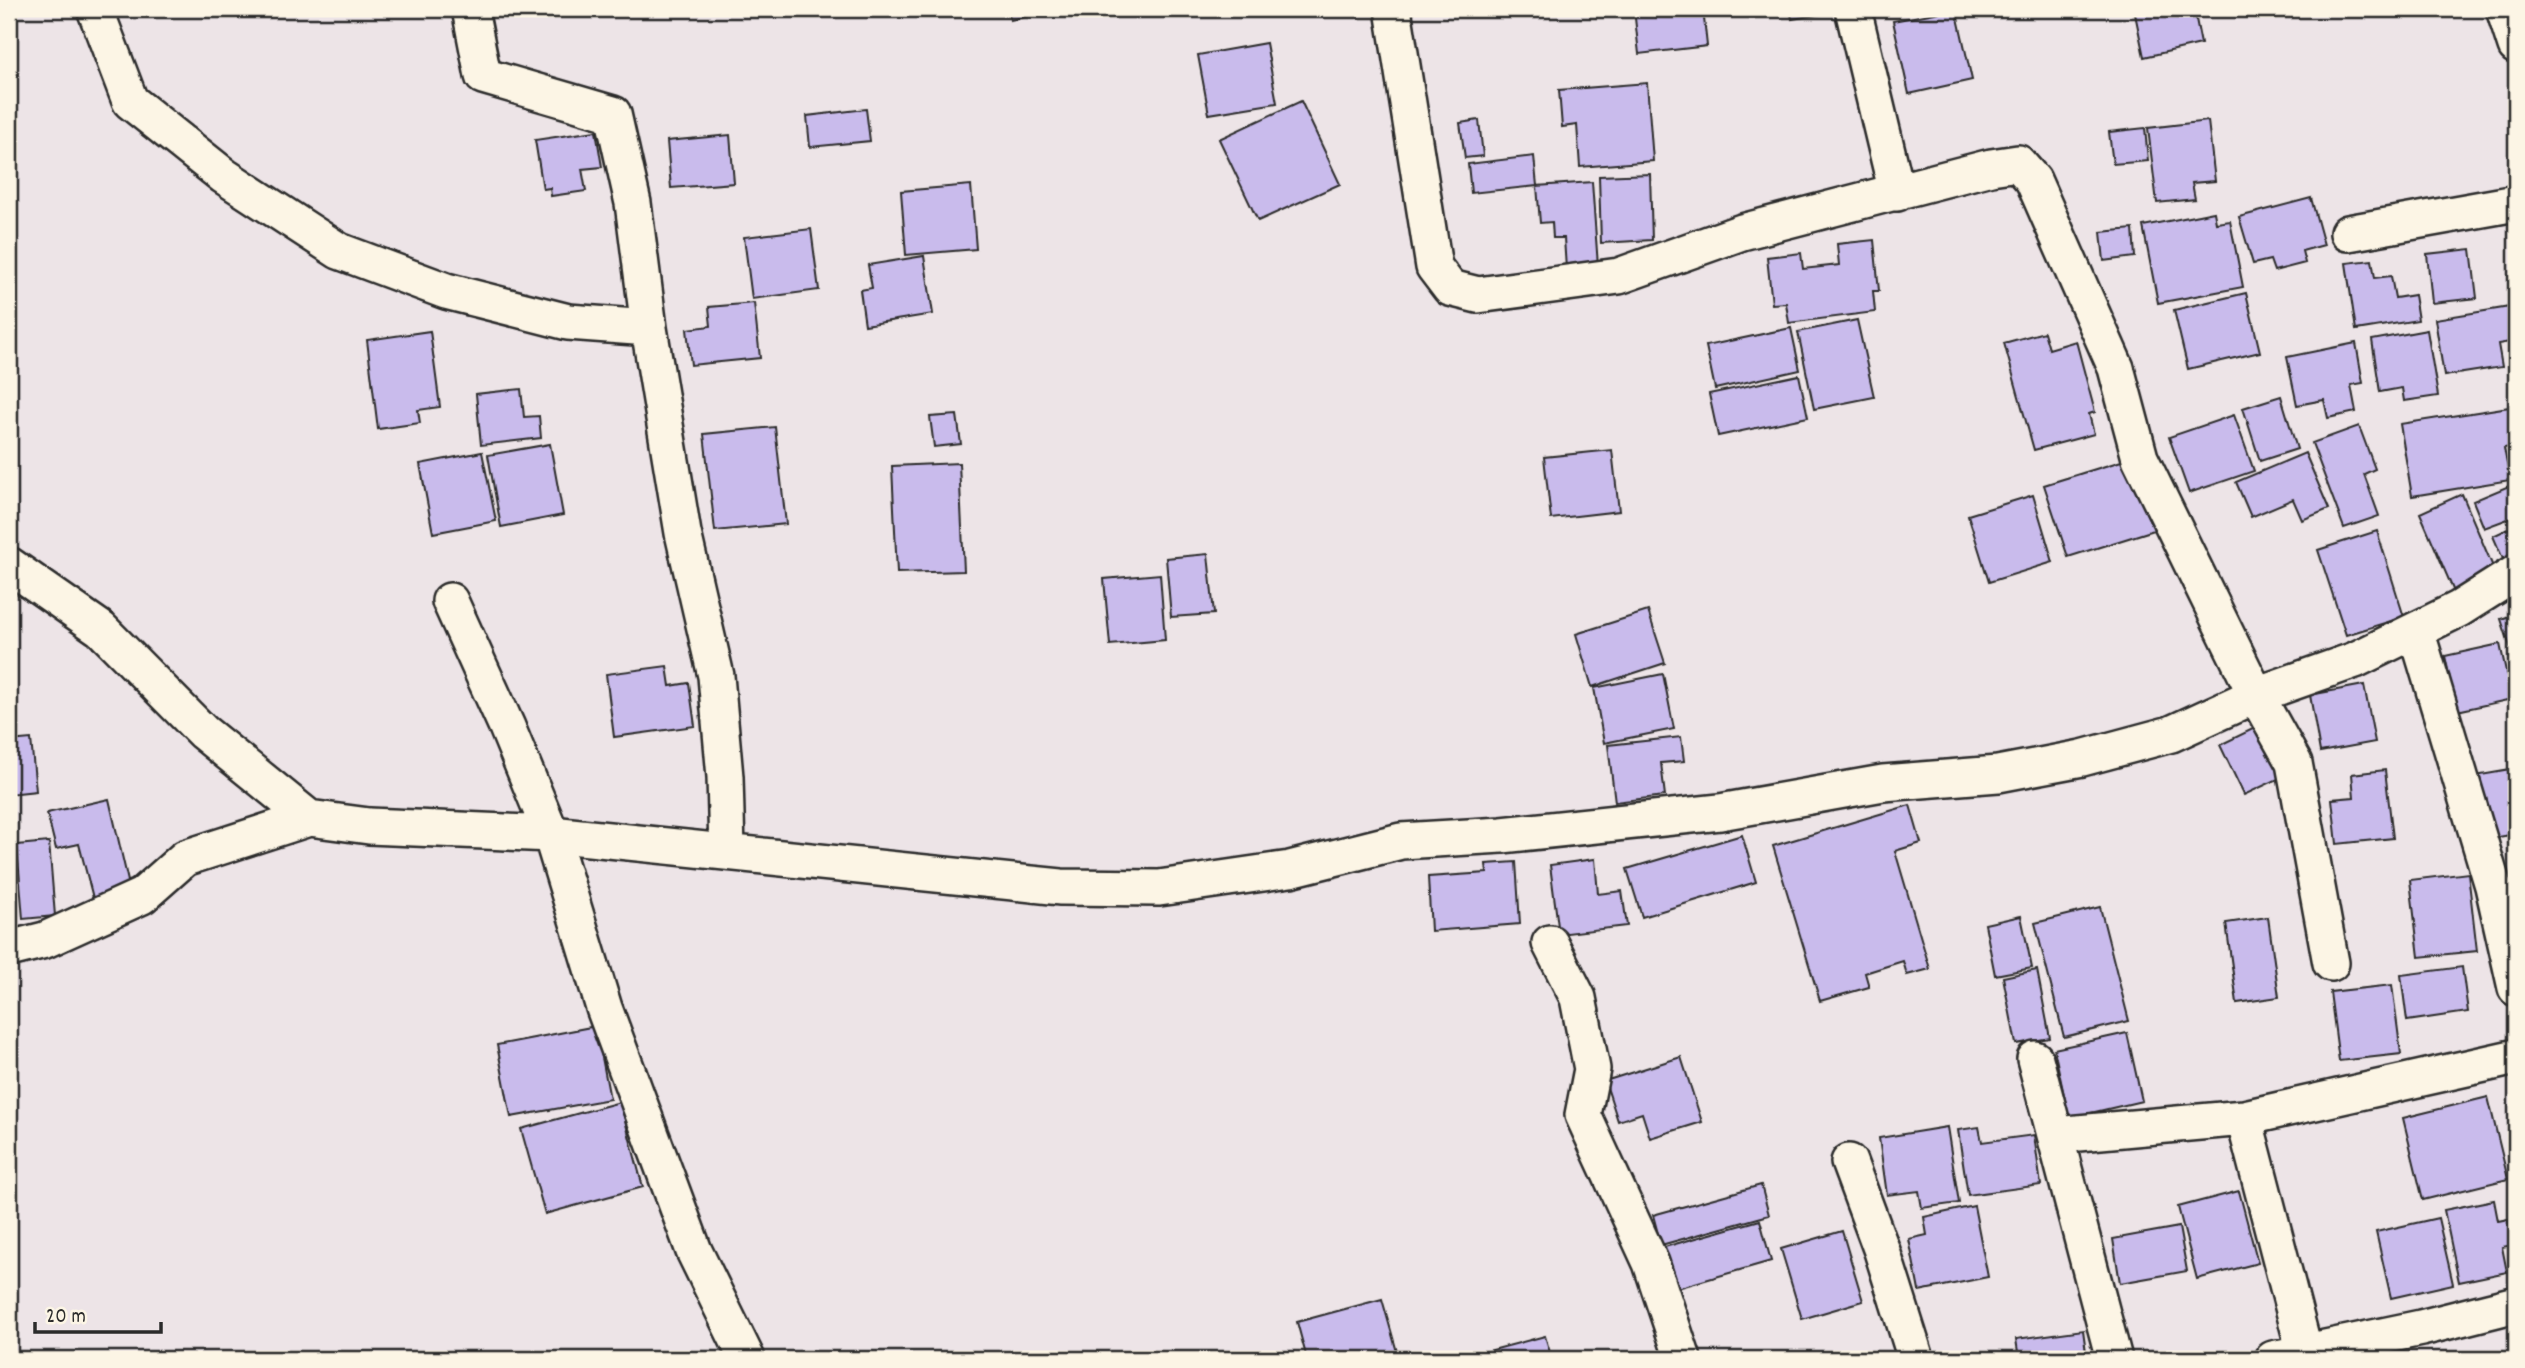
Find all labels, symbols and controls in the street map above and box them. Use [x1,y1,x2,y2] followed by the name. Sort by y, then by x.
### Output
[35,1291,161,1335] scale bar
[46,1303,86,1333] text: 20 m

